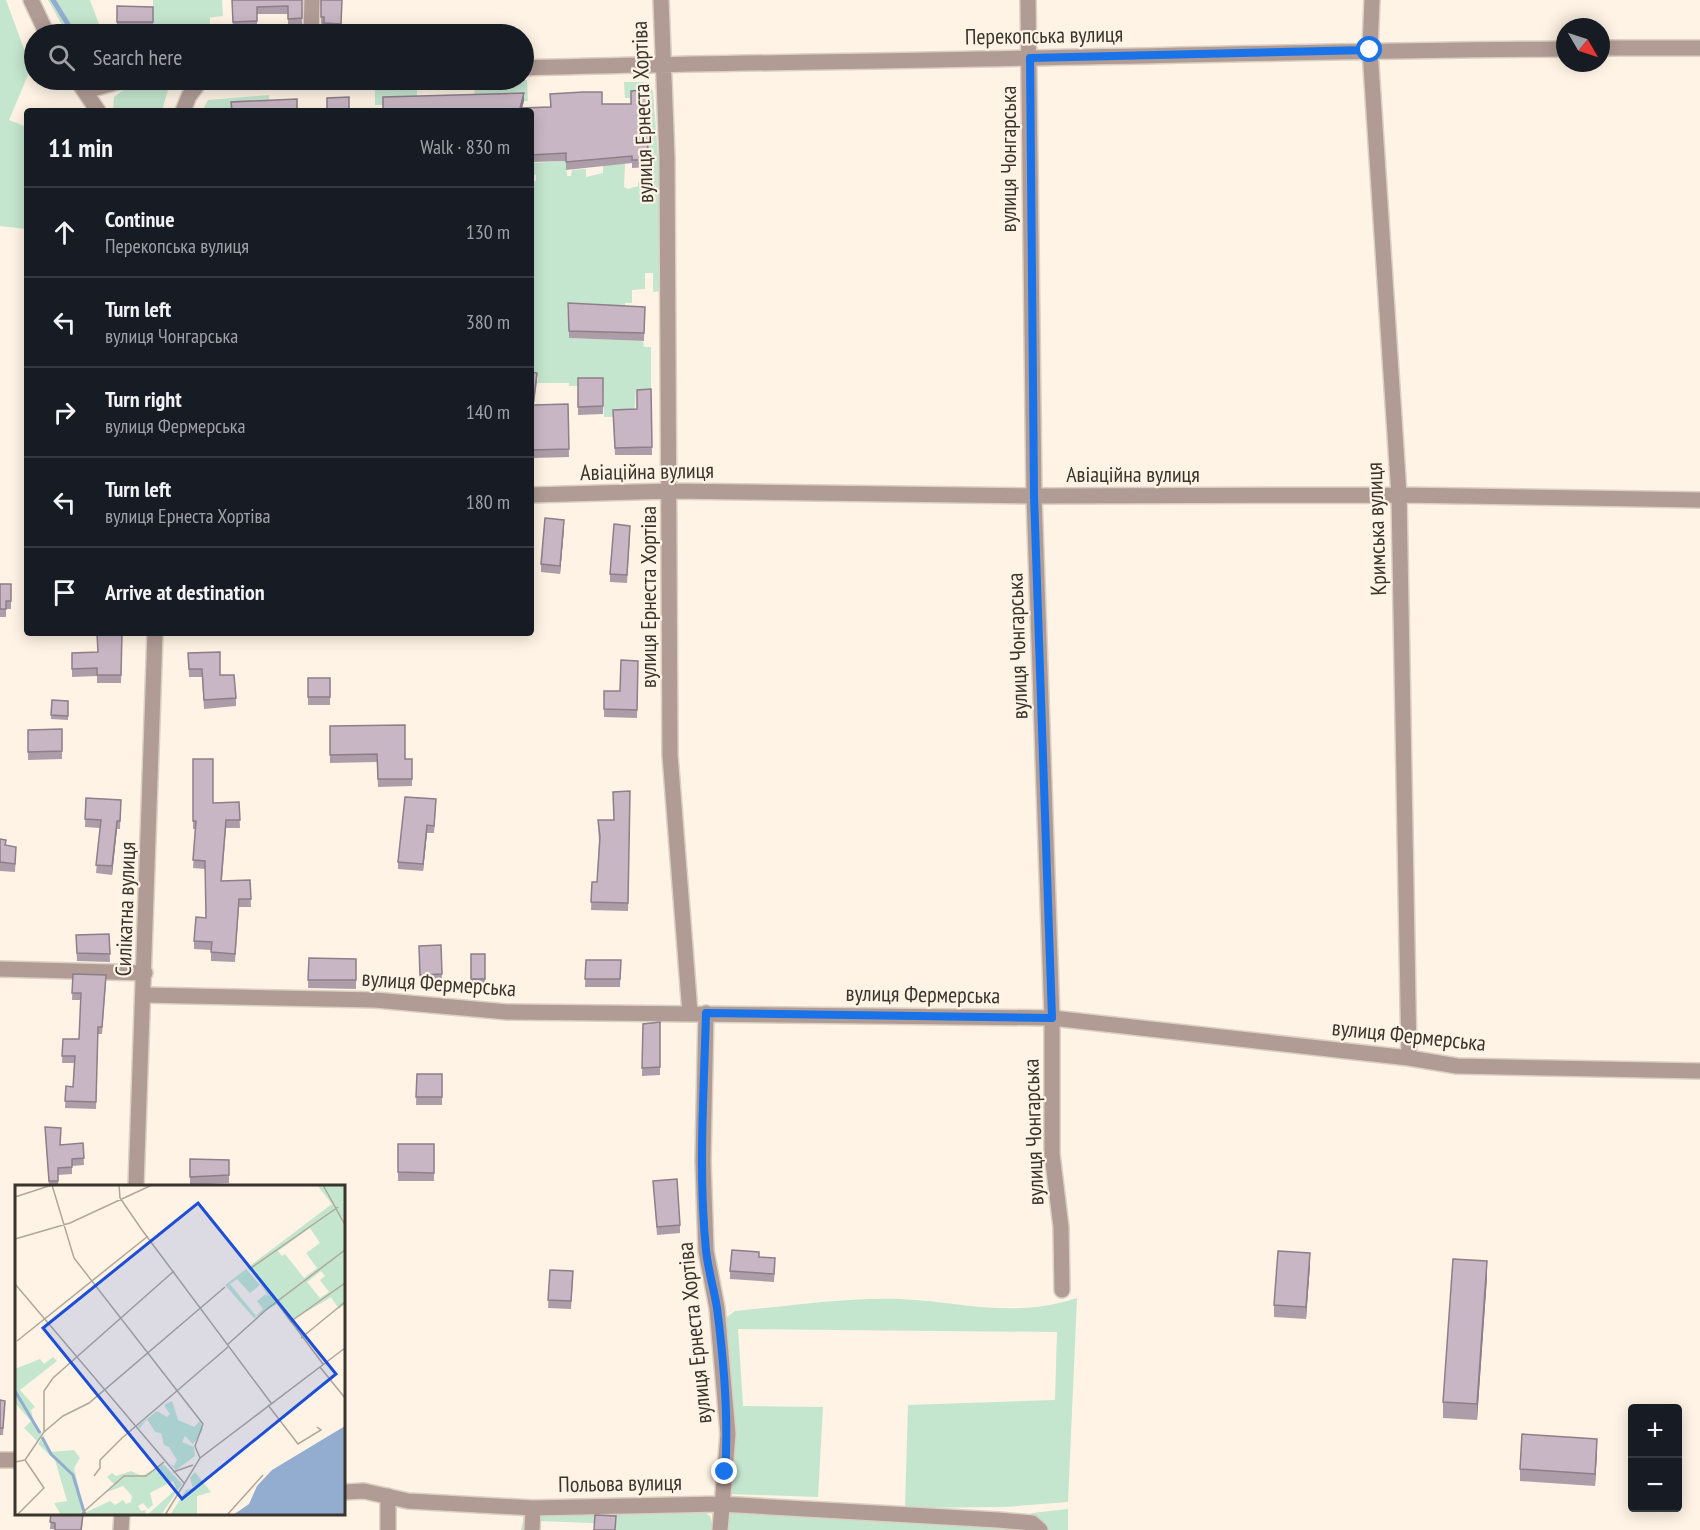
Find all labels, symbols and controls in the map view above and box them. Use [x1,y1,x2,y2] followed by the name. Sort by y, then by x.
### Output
[1556,18,1610,72] north arrow
[965,20,1123,50] street label: Перекопська вулиця
[625,21,659,203] street label: вулиця Ернеста Хортіва
[24,24,534,90] search box
[1356,36,1382,62] route start
[45,41,78,74] icon: search
[93,43,182,71] text: Search here
[994,86,1022,232] street label: вулиця Чонгарська
[48,131,113,164] text: 11 min
[420,134,510,160] text: Walk · 830 m
[105,205,175,233] text: Continue
[48,216,81,249] icon: ahead
[466,219,510,245] text: 130 m
[105,233,249,259] text: Перекопська вулиця
[105,295,171,323] text: Turn left
[48,306,81,339] icon: left
[466,309,510,335] text: 380 m
[105,323,238,349] text: вулиця Чонгарська
[105,385,182,413] text: Turn right
[48,396,81,429] icon: right
[466,399,510,425] text: 140 m
[105,413,245,439] text: вулиця Фермерська
[580,456,714,486] street label: Авіаційна вулиця
[1066,460,1200,488] street label: Авіаційна вулиця
[1360,462,1392,596] street label: Кримська вулиця
[105,475,171,503] text: Turn left
[48,486,81,519] icon: left
[466,489,510,515] text: 180 m
[105,503,271,529] text: вулиця Ернеста Хортіва
[634,506,662,688] street label: вулиця Ернеста Хортіва
[1000,572,1034,720] street label: вулиця Чонгарська
[48,576,81,609] icon: arrive
[105,578,265,606] text: Arrive at destination
[109,841,141,977] street label: Силікатна вулиця
[361,964,517,1002] street label: вулиця Фермерська
[846,979,1000,1009] street label: вулиця Фермерська
[1331,1013,1487,1057] street label: вулиця Фермерська
[1016,1058,1050,1206] street label: вулиця Чонгарська
[15,1185,345,1515] inset map
[671,1241,717,1425] street label: вулиця Ернеста Хортіва
[1628,1404,1682,1512] map controls
[1628,1404,1682,1458] button: +
[711,1458,737,1484] route end
[1628,1458,1682,1512] button: −
[558,1468,682,1498] street label: Польова вулиця

